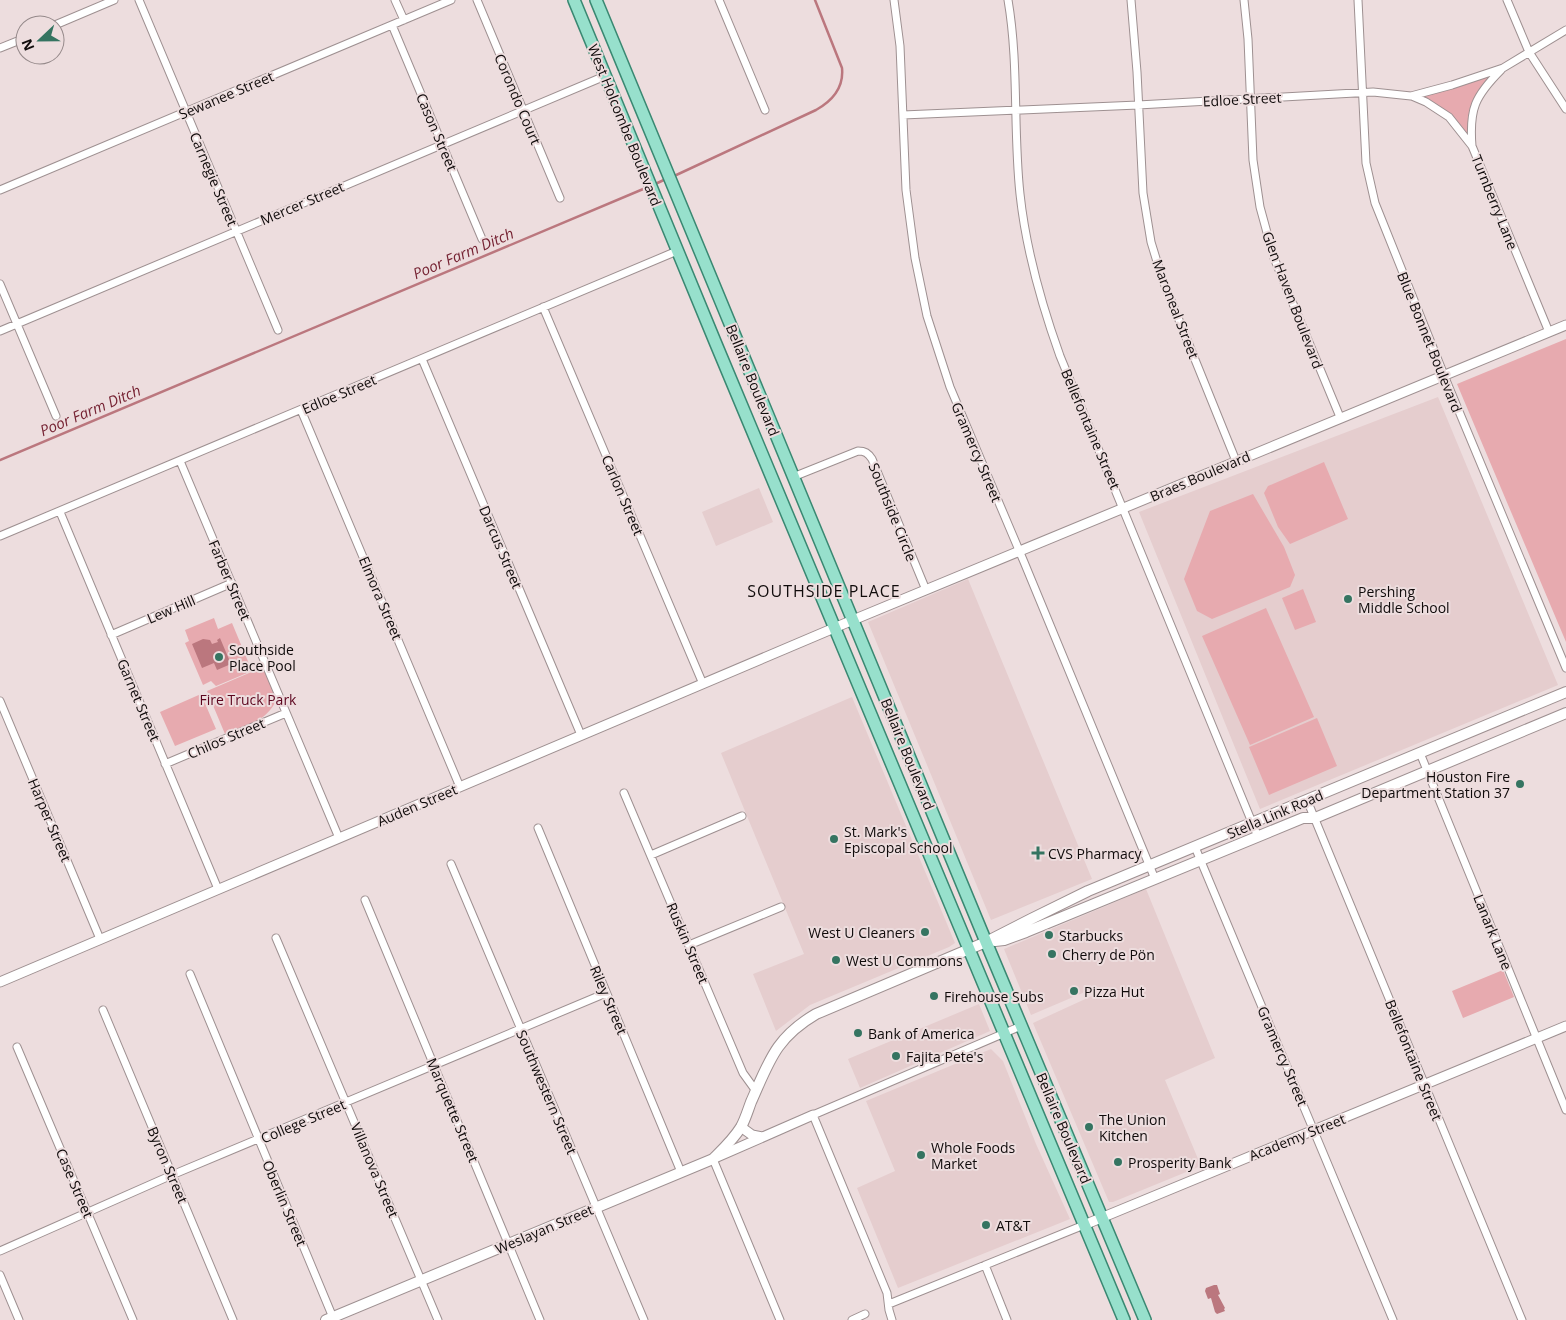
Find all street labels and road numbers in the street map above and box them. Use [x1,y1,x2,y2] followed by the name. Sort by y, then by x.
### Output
[584,41,666,209] street label: West Holcombe Boulevard
[490,51,546,147] street label: Corondo Court
[176,66,276,124] street label: Sewanee Street
[1202,87,1282,111] street label: Edloe Street
[412,90,462,174] street label: Cason Street
[186,129,242,229] street label: Carnegie Street
[1467,152,1523,252] street label: Turnberry Lane
[257,177,347,229] street label: Mercer Street
[1258,229,1328,371] street label: Glen Haven Boulevard
[1148,257,1204,361] street label: Maroneal Street
[1393,269,1467,415] street label: Blue Bonnet Boulevard
[722,321,784,439] street label: Bellaire Boulevard
[1057,366,1125,492] street label: Bellefontaine Street
[299,370,379,418] street label: Edloe Street
[947,399,1007,505] street label: Gramercy Street
[1147,446,1253,506] street label: Braes Boulevard
[598,452,648,538] street label: Carlon Street
[865,460,921,564] street label: Southside Circle
[475,503,527,591] street label: Darcus Street
[205,537,255,623] street label: Farber Street
[355,553,407,643] street label: Elmora Street
[144,590,198,628] street label: Lew Hill
[113,656,165,744] street label: Garnet Street
[877,695,939,813] street label: Bellaire Boulevard
[184,713,268,763] street label: Chilos Street
[24,775,76,865] street label: Harper Street
[374,780,460,830] street label: Auden Street
[1224,785,1326,843] street label: Stella Link Road
[1469,891,1517,973] street label: Lanark Lane
[662,900,714,986] street label: Ruskin Street
[586,963,632,1037] street label: Riley Street
[1381,997,1447,1123] street label: Bellefontaine Street
[1253,1003,1313,1109] street label: Gramercy Street
[512,1027,582,1157] street label: Southwestern Street
[422,1055,484,1165] street label: Marquette Street
[1032,1070,1096,1186] street label: Bellaire Boulevard
[258,1095,348,1147] street label: College Street
[1246,1109,1348,1165] street label: Academy Street
[346,1120,404,1220] street label: Villanova Street
[143,1124,193,1206] street label: Byron Street
[52,1145,98,1221] street label: Case Street
[258,1157,312,1249] street label: Oberlin Street
[492,1200,596,1258] street label: Weslayan Street

